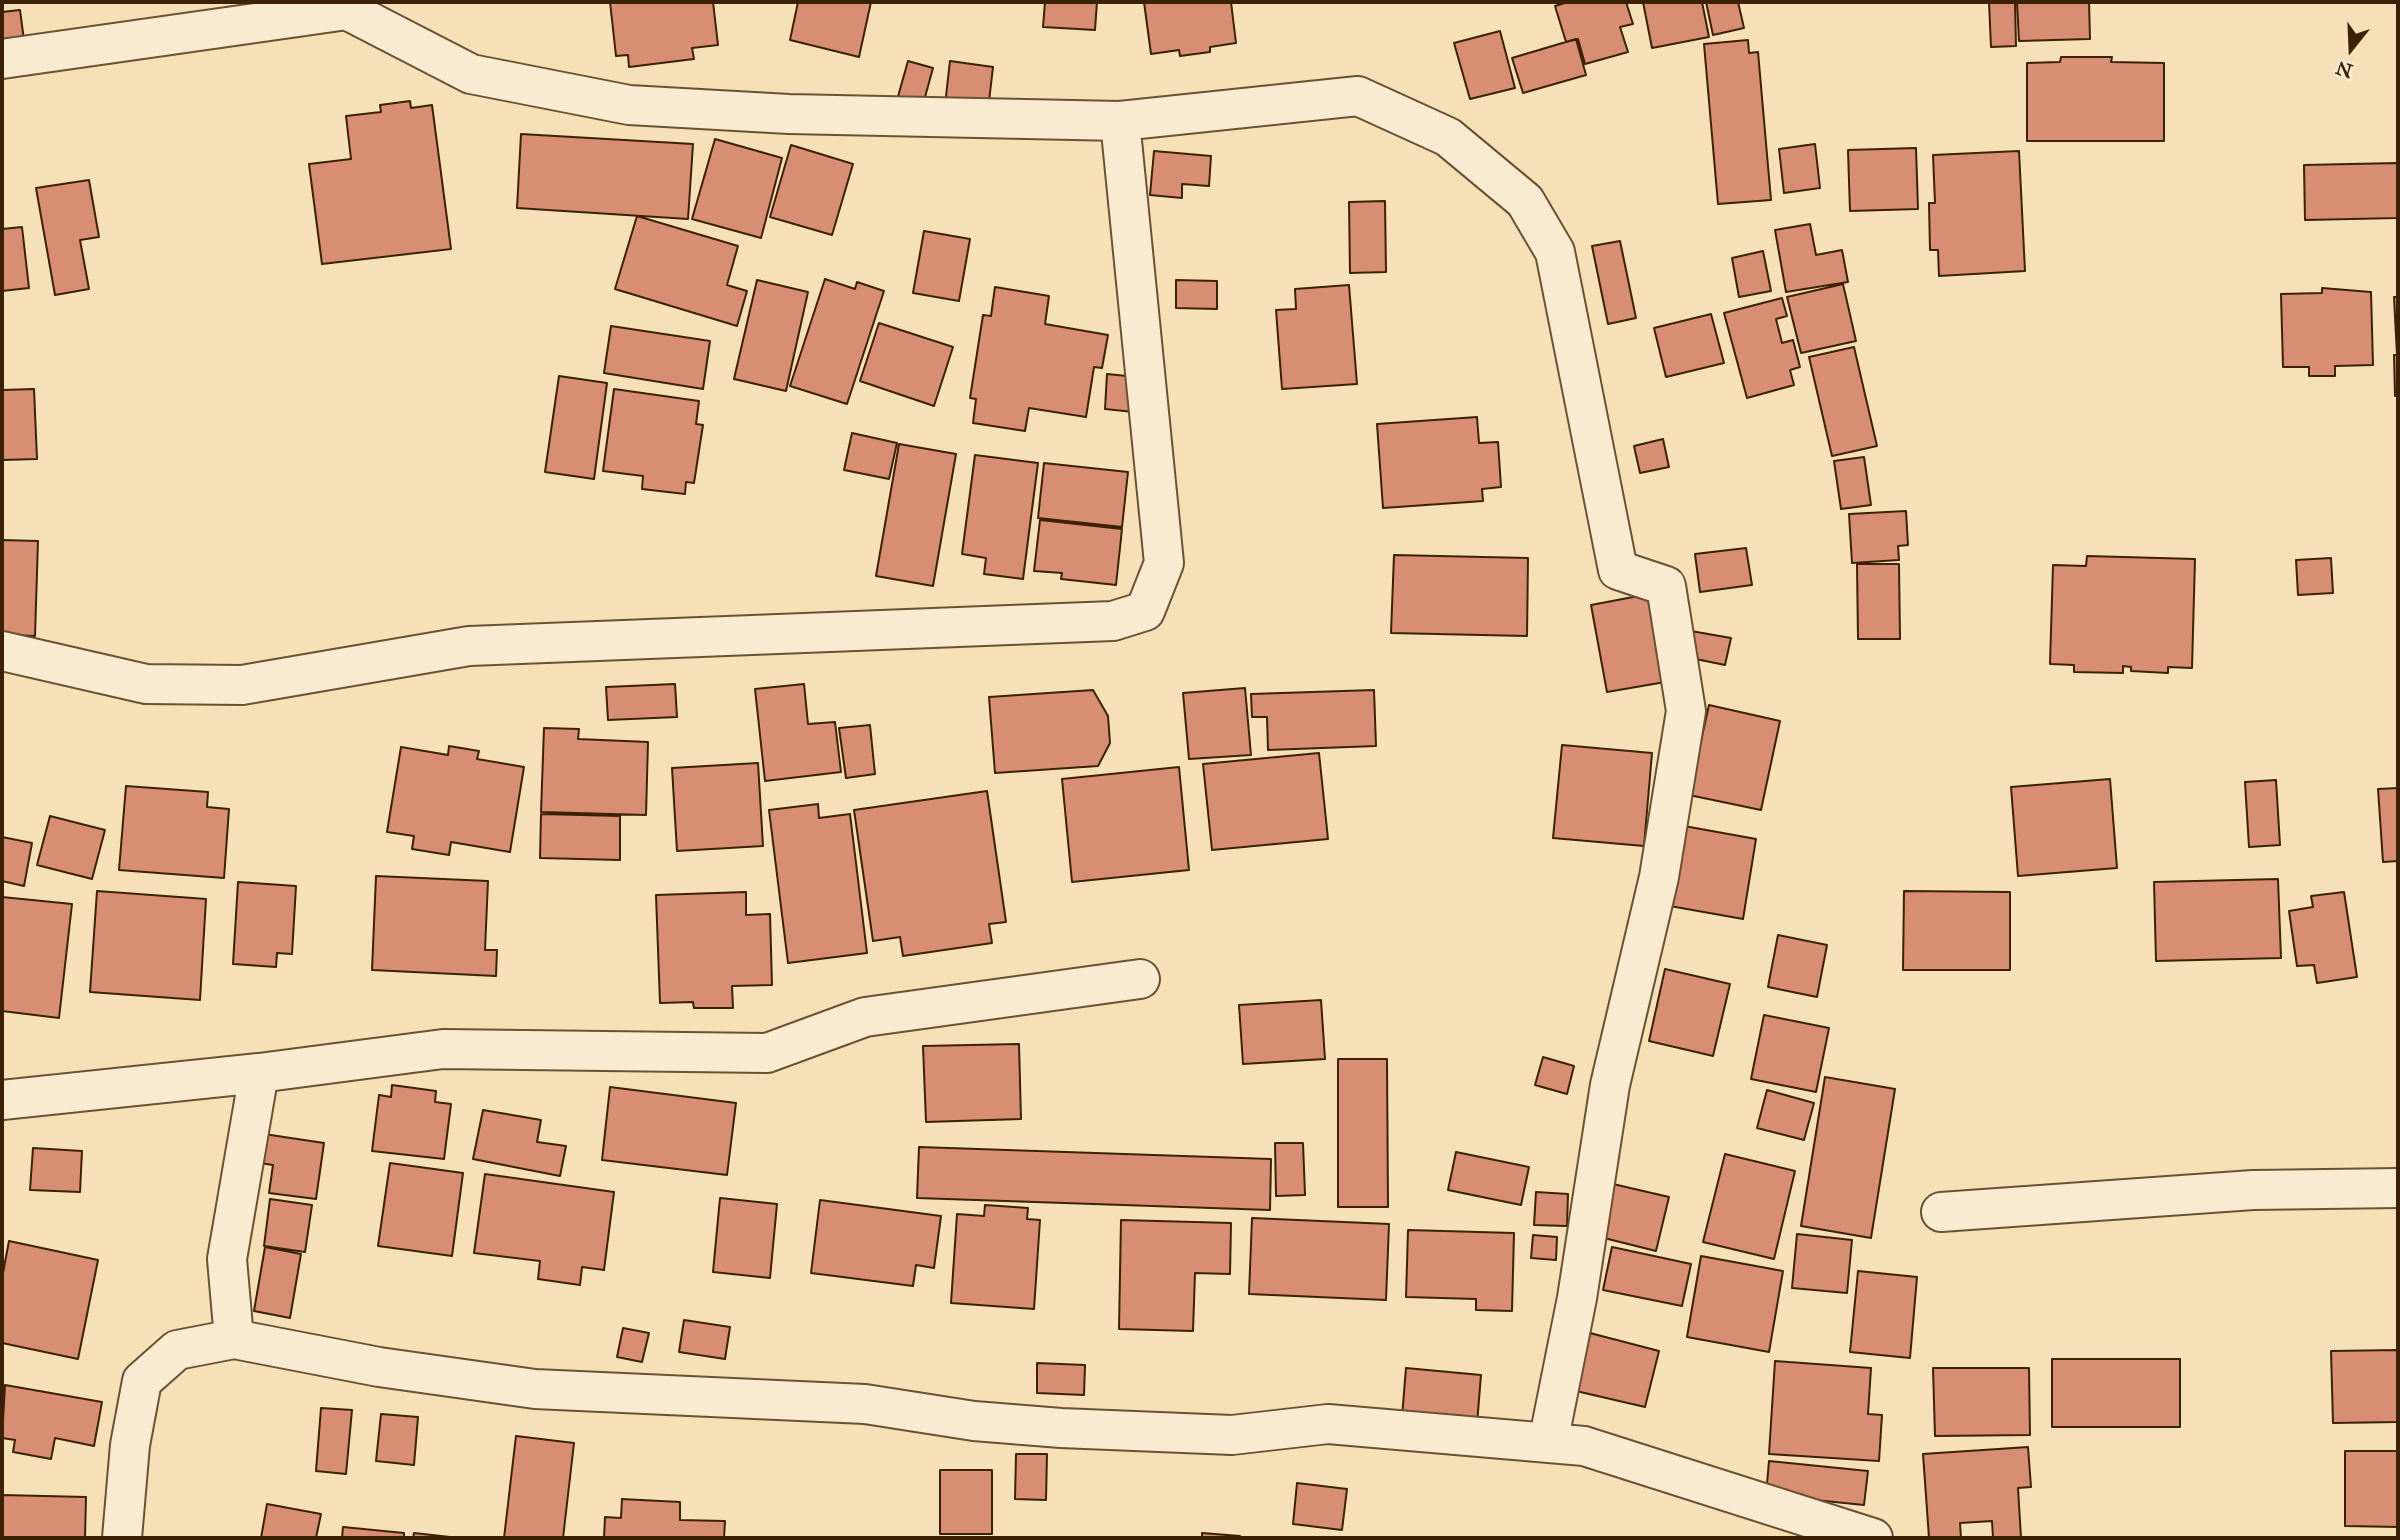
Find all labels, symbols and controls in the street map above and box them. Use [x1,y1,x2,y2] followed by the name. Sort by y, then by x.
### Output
[2316,14,2386,84] north arrow
[2333,56,2356,83] text: N

